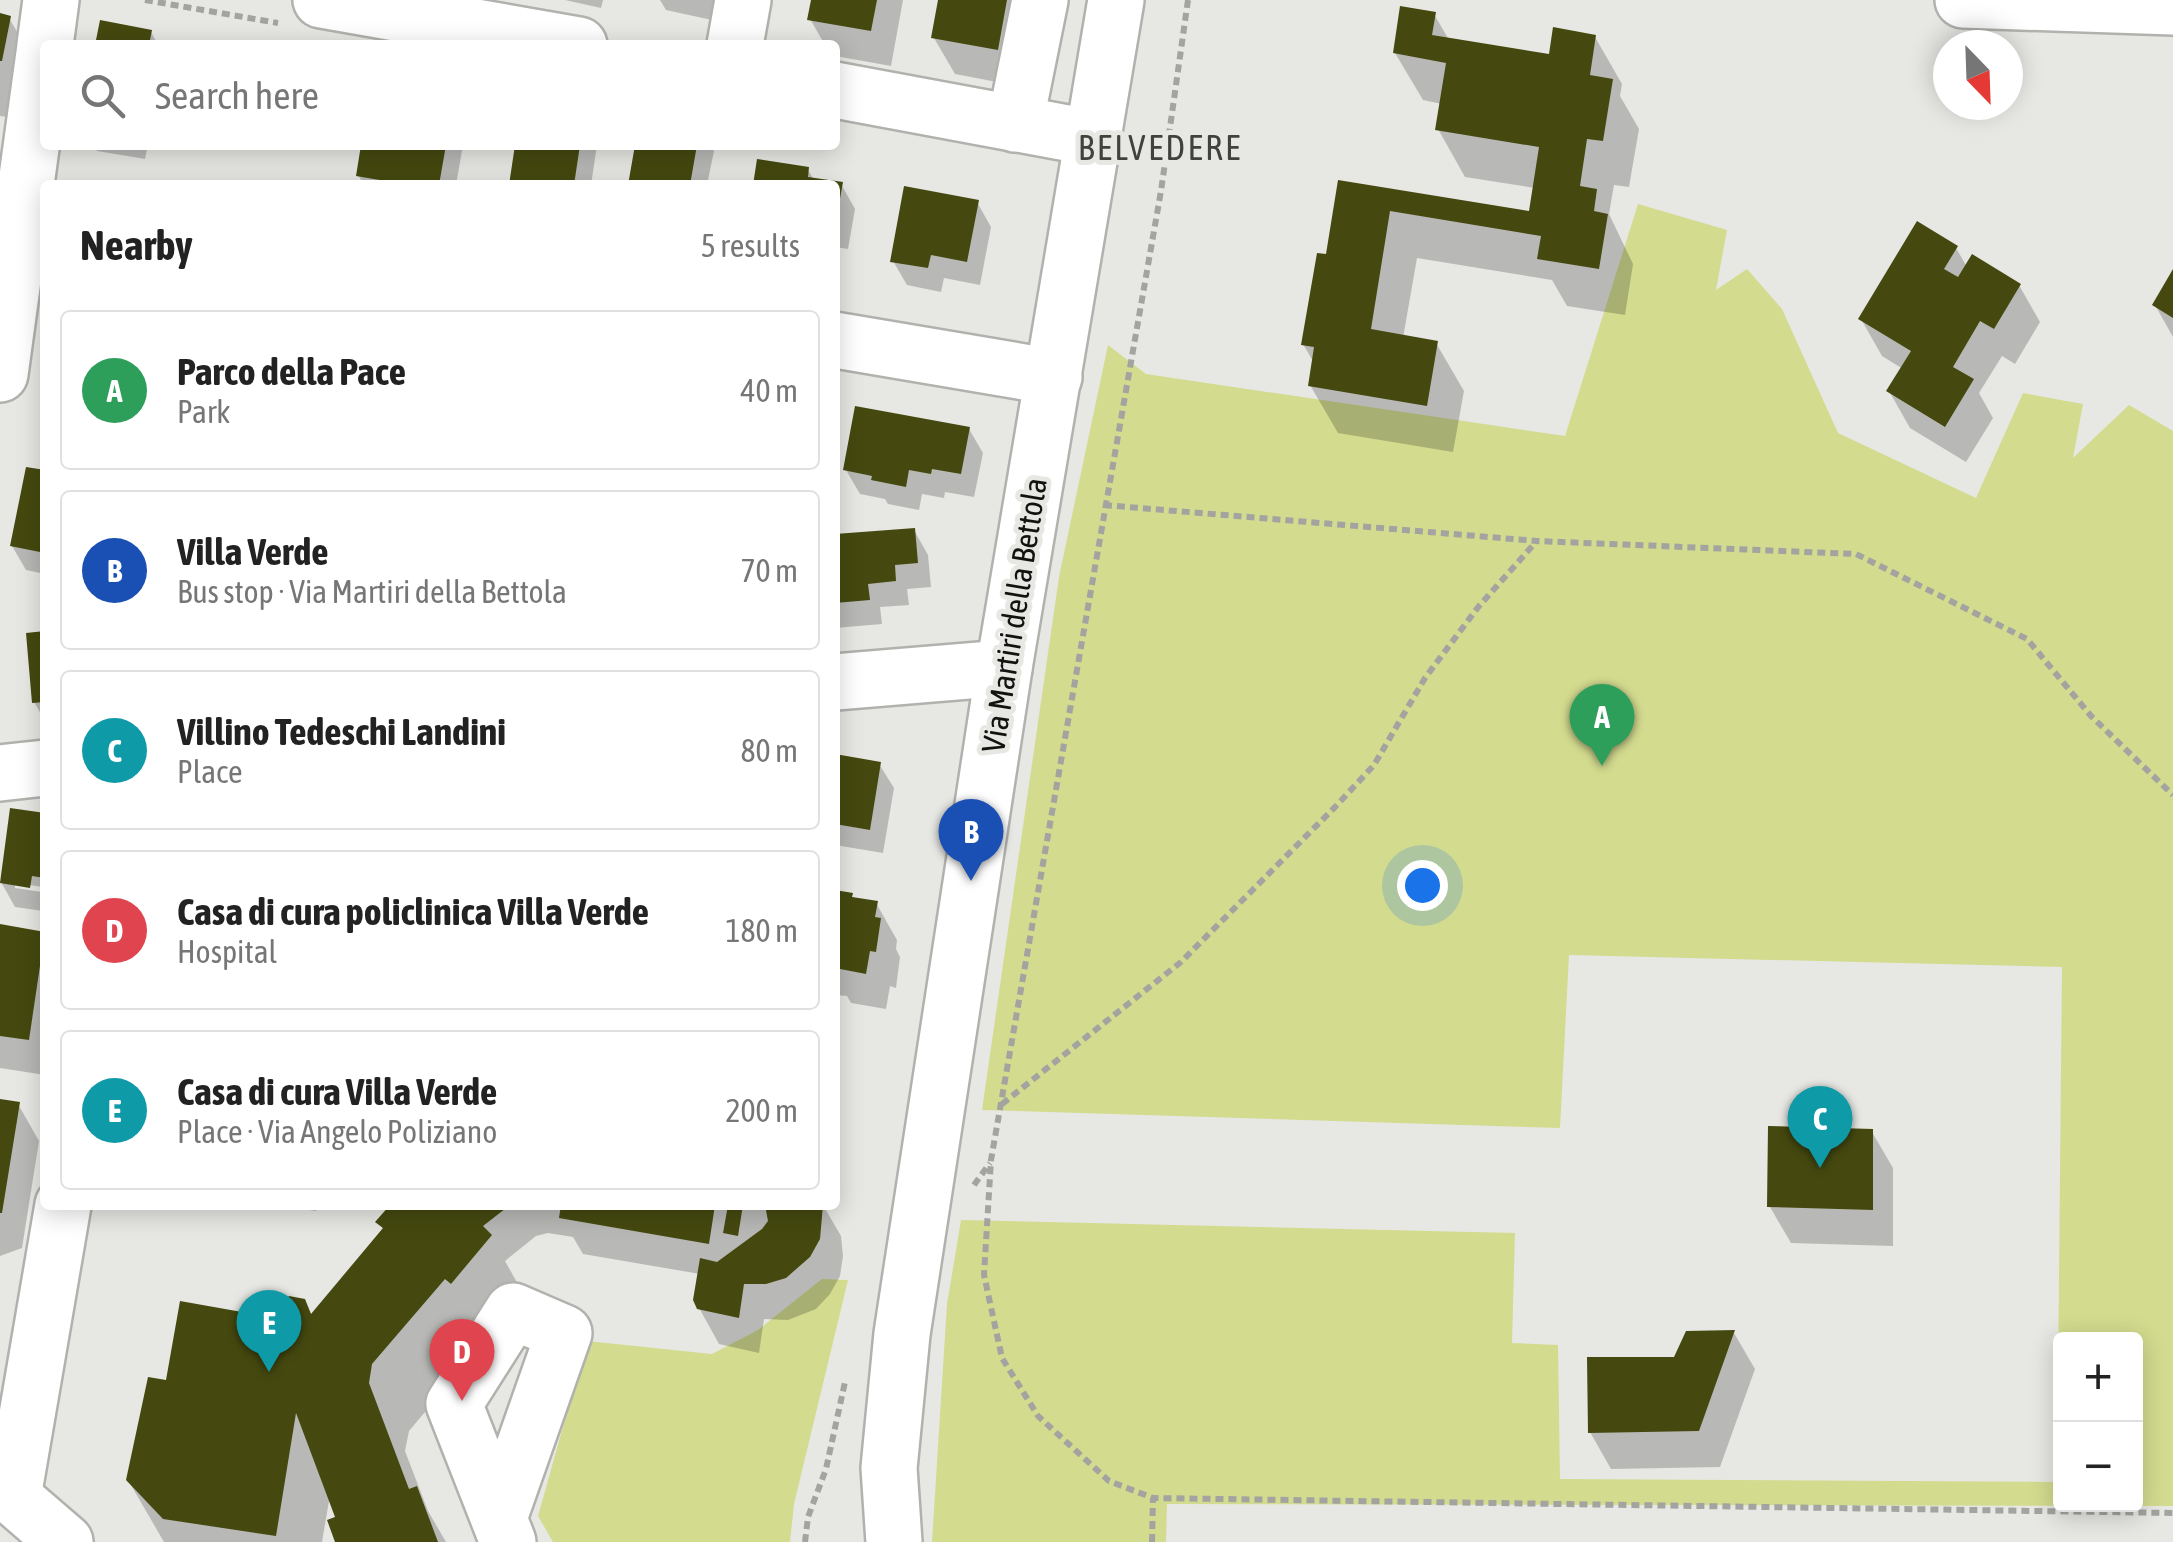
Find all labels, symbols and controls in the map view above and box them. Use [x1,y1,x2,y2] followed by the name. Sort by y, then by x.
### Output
[1933,30,2023,120] north arrow
[40,40,840,150] search box
[75,68,130,123] icon: search
[155,74,319,117] text: Search here
[1078,127,1242,167] district label: BELVEDERE
[80,221,193,269] text: Nearby
[701,227,800,264] text: 5 results
[177,350,406,393] text: Parco della Pace
[107,372,122,409] text: A
[740,372,798,409] text: 40 m
[177,393,230,430] text: Park
[974,475,1054,755] street label: Via Martiri della Bettola
[177,530,329,573] text: Villa Verde
[107,552,122,589] text: B
[740,552,798,589] text: 70 m
[177,573,567,610] text: Bus stop · Via Martiri della Bettola
[1570,684,1634,766] pin: A
[177,710,506,753] text: Villino Tedeschi Landini
[107,732,122,769] text: C
[740,732,798,769] text: 80 m
[177,753,242,790] text: Place
[938,798,1004,881] pin: B
[1397,860,1448,911] your location
[177,890,649,933] text: Casa di cura policlinica Villa Verde
[106,912,123,949] text: D
[725,912,798,949] text: 180 m
[177,933,277,970] text: Hospital
[177,1070,497,1113] text: Casa di cura Villa Verde
[1788,1086,1852,1168] pin: C
[108,1092,121,1129] text: E
[725,1092,798,1129] text: 200 m
[177,1113,497,1150] text: Place · Via Angelo Poliziano
[236,1290,302,1372] pin: E
[430,1318,494,1401] pin: D
[2053,1332,2143,1512] map controls
[2053,1332,2143,1422] button: +
[2053,1422,2143,1512] button: −

